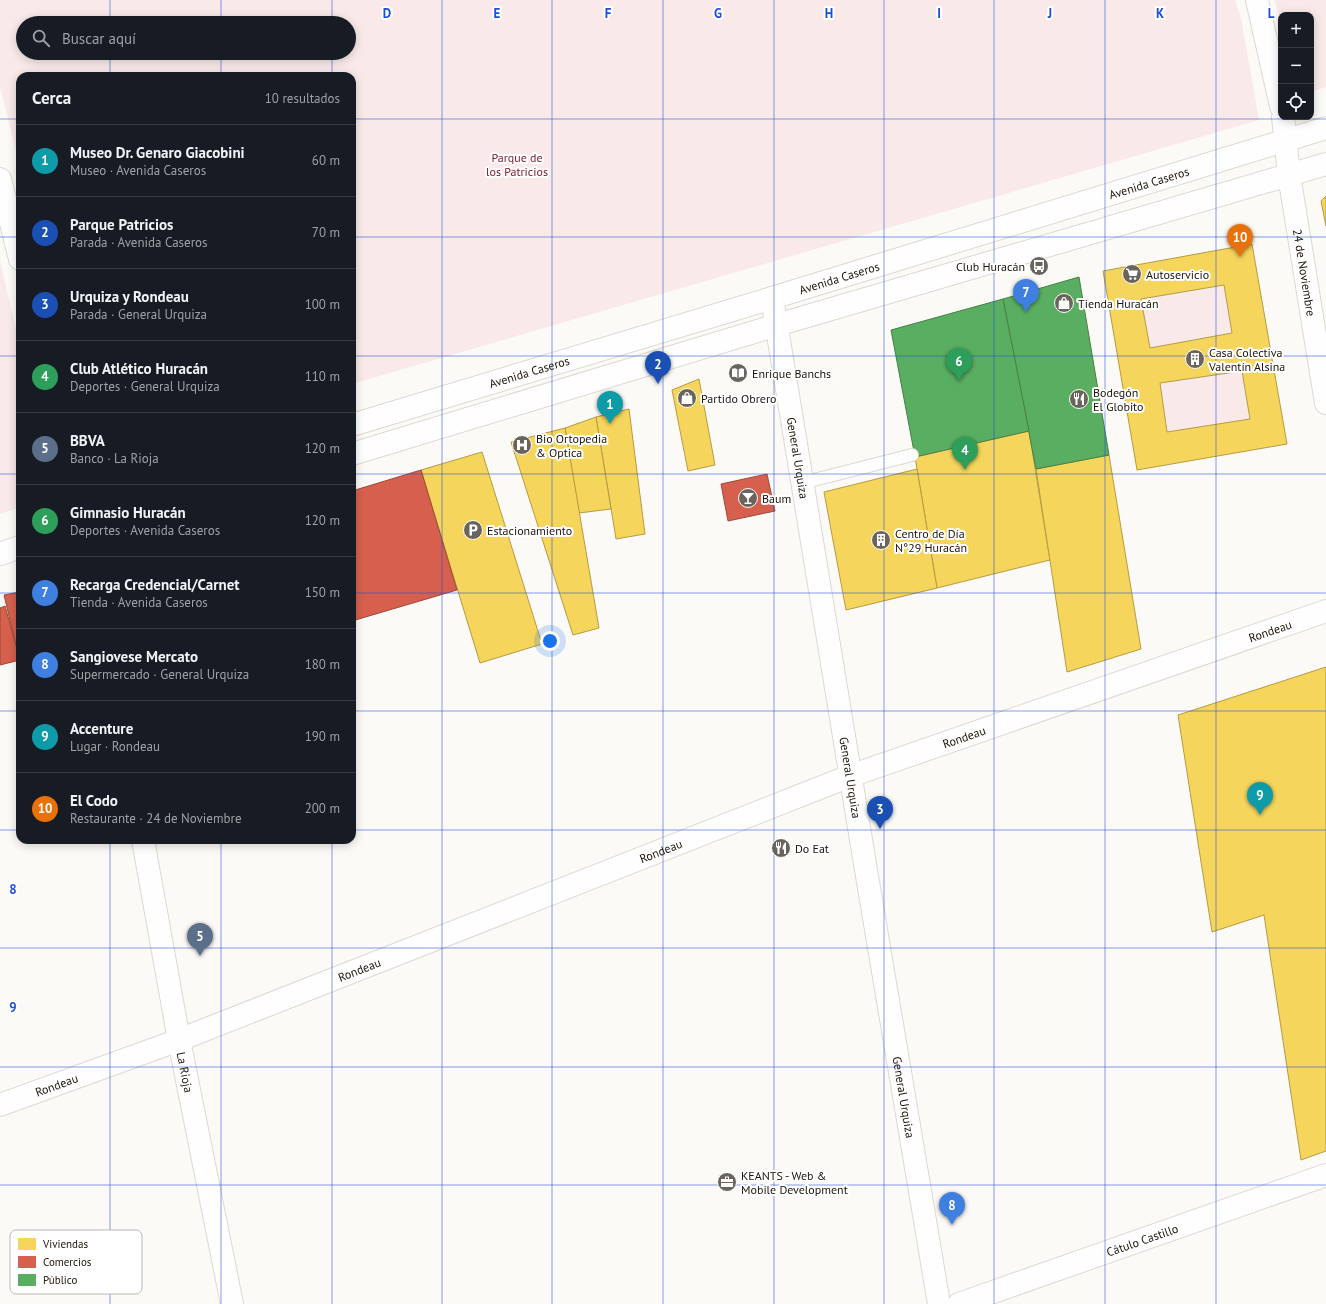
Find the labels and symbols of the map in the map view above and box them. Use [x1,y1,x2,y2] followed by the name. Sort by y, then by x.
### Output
[383,5,391,22] text: D
[494,5,501,22] text: E
[605,5,612,22] text: F
[714,5,722,22] text: G
[825,5,833,22] text: H
[937,5,941,22] text: I
[1047,5,1052,22] text: J
[1156,5,1164,22] text: K
[1268,5,1275,22] text: L
[486,150,548,179] park label: Parque de los Patricios
[1107,163,1191,202] street label: Avenida Caseros
[1227,224,1253,257] pin: 10
[1290,228,1319,317] street label: 24 de Noviembre
[1028,255,1050,277] bus stop icon: Club Huracán
[797,258,881,297] street label: Avenida Caseros
[956,259,1025,274] place label: Club Huracán
[1121,263,1143,285] supermarket icon: Autoservicio
[1146,267,1209,282] place label: Autoservicio
[1013,279,1039,312] pin: 7
[1053,292,1075,314] shop icon: Tienda Huracán
[1078,296,1159,311] place label: Tienda Huracán
[1208,345,1285,374] place label: Casa Colectiva Valentín Alsina
[946,348,972,381] pin: 6
[1184,348,1206,370] building icon: Casa Colectiva Valentín Alsina
[645,351,671,384] pin: 2
[487,352,571,391] street label: Avenida Caseros
[727,362,749,384] library icon: Enrique Banchs
[752,366,831,381] place label: Enrique Banchs
[1093,385,1143,414] place label: Bodegón El Globito
[676,387,698,409] shop icon: Partido Obrero
[1068,388,1090,410] restaurant icon: Bodegón El Globito
[597,391,623,424] pin: 1
[701,391,776,406] place label: Partido Obrero
[784,416,812,500] street label: General Urquiza
[536,431,607,460] place label: Bio Ortopedia & Optica
[511,434,533,456] hospital icon: Bio Ortopedia & Optica
[952,437,978,470] pin: 4
[737,487,759,509] bar icon: Baum
[762,491,791,506] place label: Baum
[462,519,484,541] parking icon: Estacionamiento
[487,523,572,538] place label: Estacionamiento
[895,526,967,555] place label: Centro de Día N°29 Huracán
[870,529,892,551] building icon: Centro de Día N°29 Huracán
[1246,616,1294,645] street label: Rondeau
[540,631,560,651] your location
[940,722,987,751] street label: Rondeau
[837,736,865,819] street label: General Urquiza
[1247,782,1273,815] pin: 9
[867,796,893,829] pin: 3
[637,835,684,866] street label: Rondeau
[770,837,792,859] restaurant icon: Do Eat
[795,841,829,856] place label: Do Eat
[9,881,17,898] text: 8
[187,923,213,956] pin: 5
[336,954,383,984] street label: Rondeau
[9,999,17,1016] text: 9
[174,1051,197,1094] street label: La Rioja
[890,1055,918,1139] street label: General Urquiza
[33,1070,80,1099] street label: Rondeau
[741,1168,848,1197] place label: KEANTS - Web & Mobile Development
[716,1171,738,1193] office icon: KEANTS - Web & Mobile Development
[939,1192,965,1225] pin: 8
[1104,1220,1180,1259] street label: Cátulo Castillo
[10,1230,142,1294] legend
[42,1237,88,1251] text: Viviendas
[43,1255,92,1269] text: Comercios
[43,1273,78,1287] text: Público

